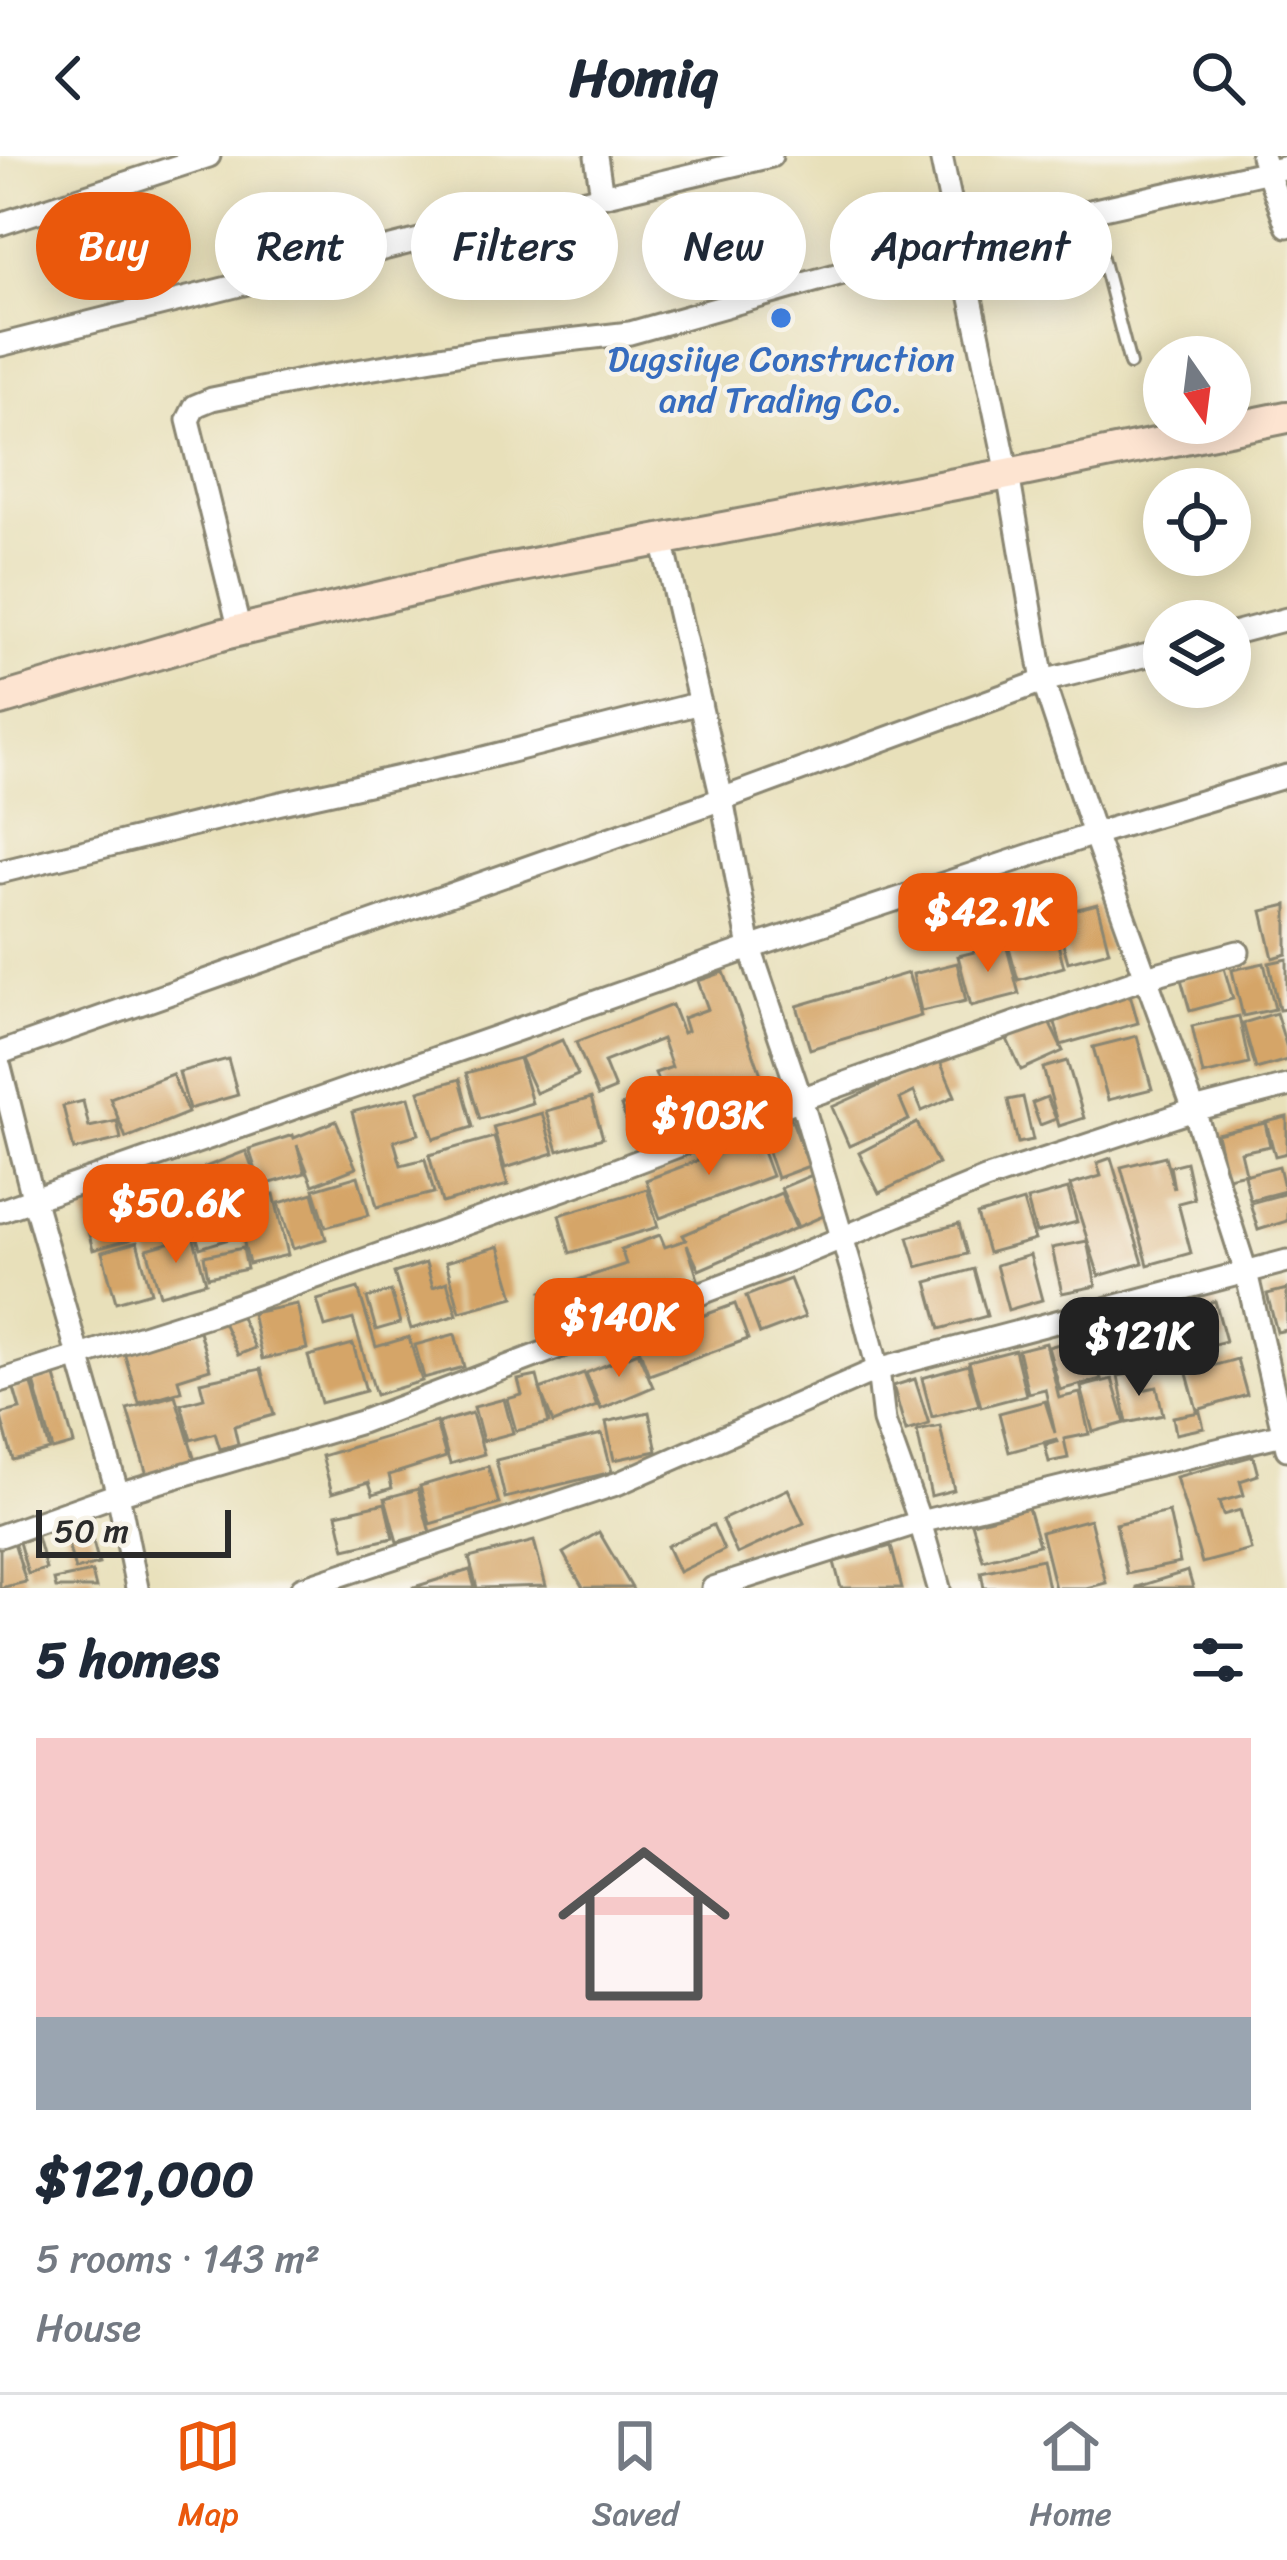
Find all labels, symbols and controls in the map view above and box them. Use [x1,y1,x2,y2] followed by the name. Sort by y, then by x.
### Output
[569,30,718,126] text: Homiq
[36,45,102,111] icon: back
[1185,45,1251,111] icon: search
[36,192,191,300] chip: Buy
[215,192,387,300] chip: Rent
[411,192,618,300] chip: Filters
[642,192,806,300] chip: New
[830,192,1112,300] chip: Apartment
[768,305,794,331] marker: Dugsiiye Construction and Trading Co.
[607,327,955,432] place label: Dugsiiye Construction and Trading Co.
[1143,336,1251,444] north arrow
[1143,336,1251,708] map controls
[1143,468,1251,576] button: locate
[1143,600,1251,708] button: layers
[890,873,1086,975] pin: $42.1K
[925,877,1051,946] text: $42.1K
[625,1076,793,1178] pin: $103K
[653,1080,765,1149] text: $103K
[78,1164,274,1266] pin: $50.6K
[110,1168,242,1237] text: $50.6K
[535,1278,703,1380] pin: $140K
[561,1282,677,1351] text: $140K
[1055,1297,1223,1399] pin: $121K
[1086,1301,1192,1370] text: $121K
[54,1502,129,1560] text: 50 m
[36,1504,231,1557] scale bar
[36,1615,219,1705] text: 5 homes
[1185,1627,1251,1693] icon: filters
[536,1816,752,2032] icon: home
[36,2134,254,2224] text: $121,000
[36,2224,320,2293] text: 5 rooms · 143 m²
[36,2293,141,2362] text: House
[175,2413,241,2543] tab: Map
[592,2413,679,2543] tab: Saved
[1029,2413,1112,2543] tab: Home

